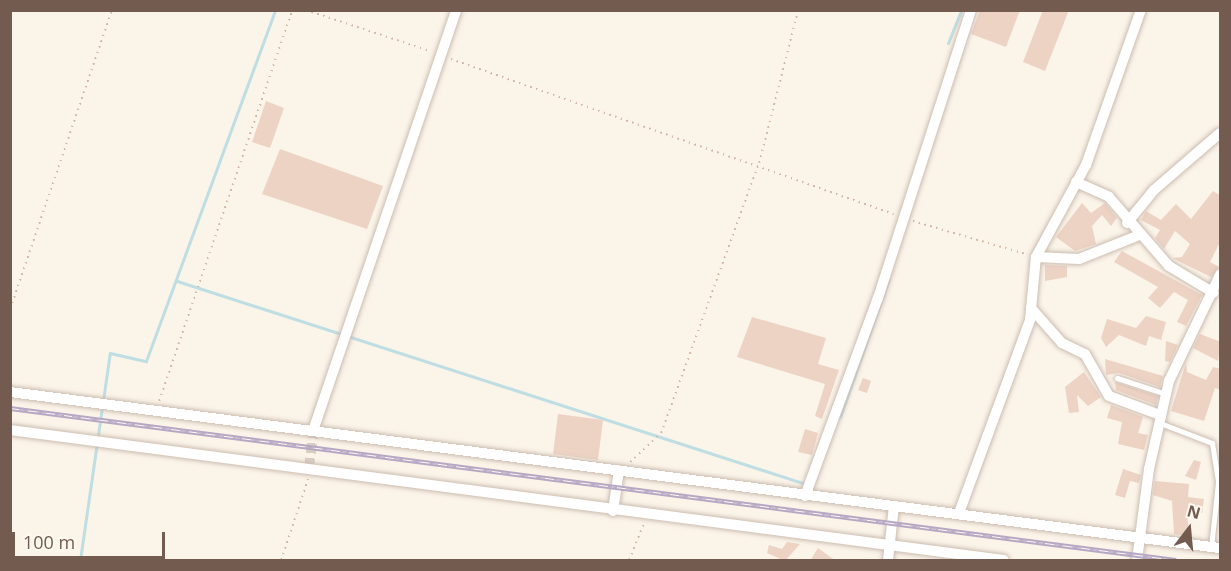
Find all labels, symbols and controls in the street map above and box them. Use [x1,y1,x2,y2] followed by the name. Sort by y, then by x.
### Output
[1159,499,1219,559] north arrow
[1185,499,1203,524] text: N
[15,520,168,558] scale bar
[23,530,75,554] text: 100 m

